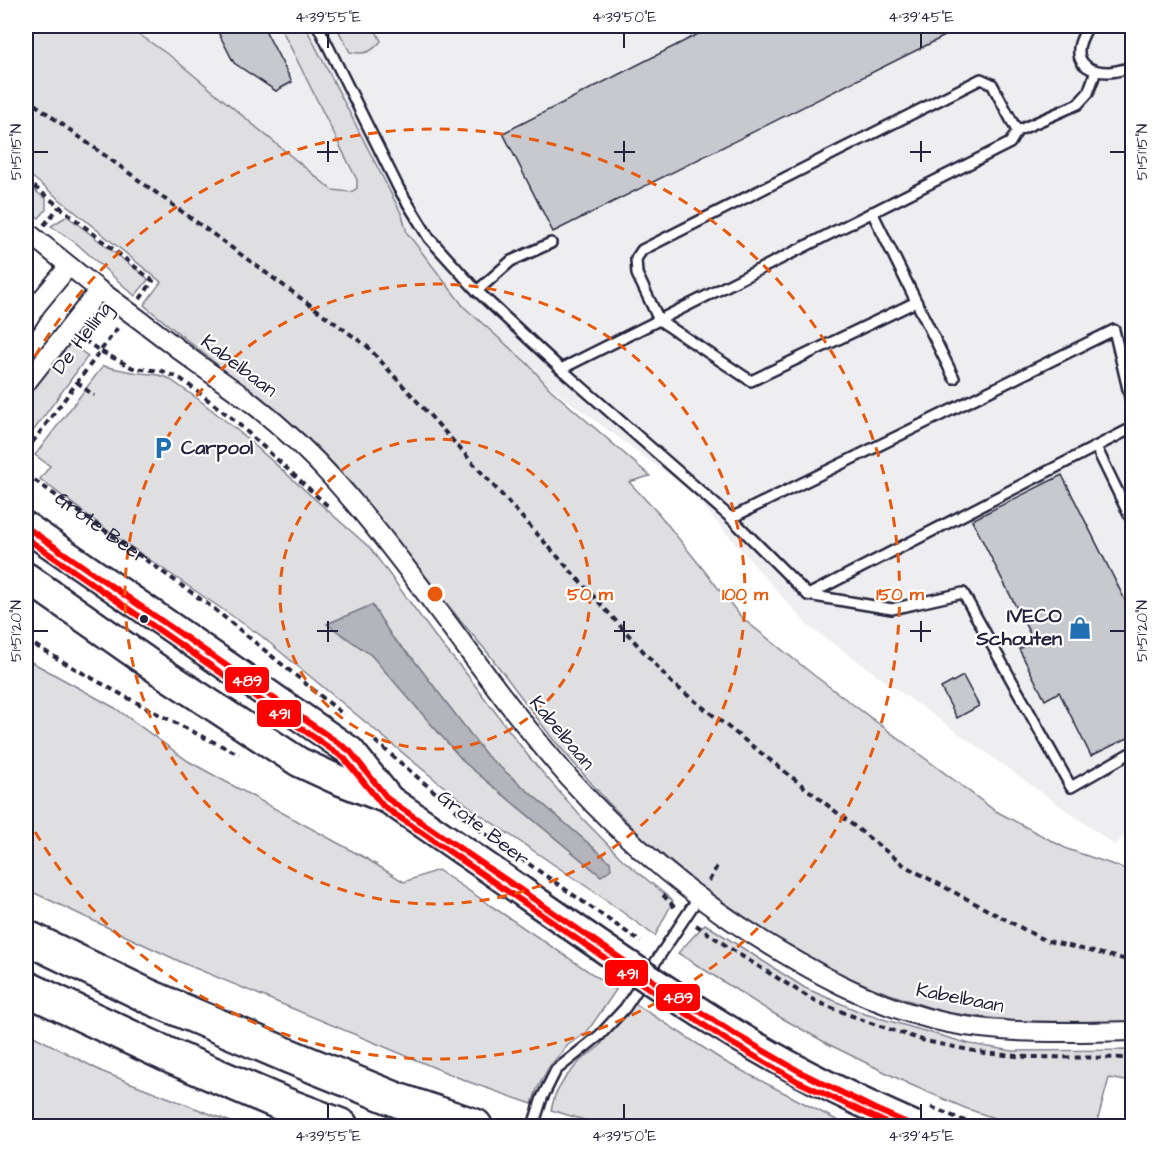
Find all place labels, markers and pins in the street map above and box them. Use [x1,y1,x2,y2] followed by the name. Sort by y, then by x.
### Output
[181,434,253,462] place label: Carpool
[150,435,176,461] parking icon: Carpool
[425,584,445,604] centre of rings
[975,602,1063,653] place label: IVECO Schouten
[138,613,150,625] unlabelled marker
[1067,615,1093,641] shop icon: IVECO Schouten

